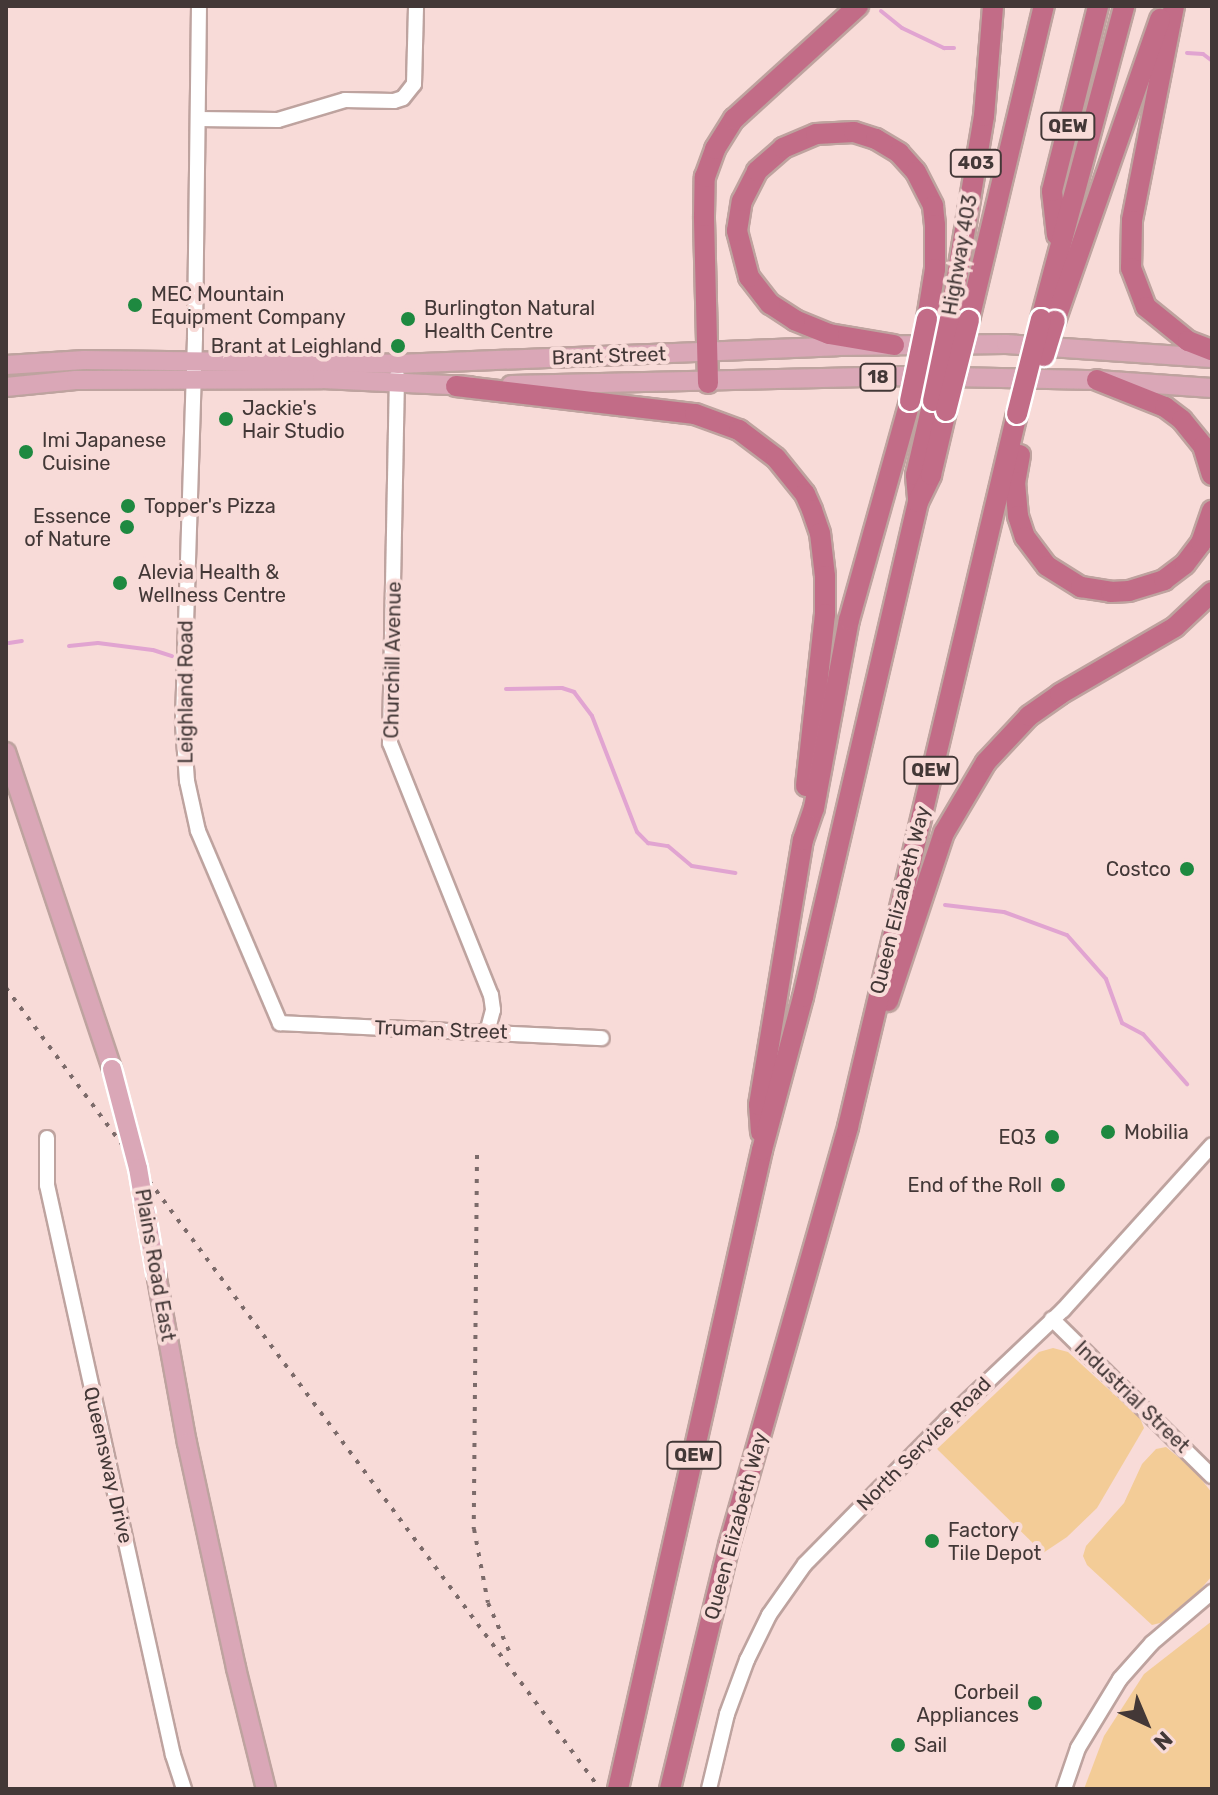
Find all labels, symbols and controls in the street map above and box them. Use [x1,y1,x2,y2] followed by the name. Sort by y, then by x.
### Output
[1040,112,1096,140] road number: QEW
[948,149,1004,177] road number: 403
[938,192,982,318] street label: Highway 403
[151,282,346,329] place label: MEC Mountain Equipment Company
[126,296,144,314] marker: MEC Mountain Equipment Company
[424,296,595,343] place label: Burlington Natural Health Centre
[399,310,417,328] marker: Burlington Natural Health Centre
[211,334,382,358] place label: Brant at Leighland
[389,337,407,355] marker: Brant at Leighland
[551,342,667,370] street label: Brant Street
[858,363,898,391] road number: 18
[242,396,345,443] place label: Jackie's Hair Studio
[217,410,235,428] marker: Jackie's Hair Studio
[42,428,166,475] place label: Imi Japanese Cuisine
[17,443,35,461] marker: Imi Japanese Cuisine
[144,494,276,518] place label: Topper's Pizza
[119,497,137,515] marker: Topper's Pizza
[24,504,111,551] place label: Essence of Nature
[118,518,136,536] marker: Essence of Nature
[138,560,286,607] place label: Alevia Health & Wellness Centre
[109,572,131,594] marker: Alevia Health & Wellness Centre
[380,581,406,739] street label: Churchill Avenue
[174,620,198,764] street label: Leighland Road
[903,756,959,784] road number: QEW
[865,803,935,997] street label: Queen Elizabeth Way
[1106,857,1171,881] place label: Costco
[1178,860,1196,878] marker: Costco
[374,1016,508,1044] street label: Truman Street
[1124,1120,1189,1144] place label: Mobilia
[1099,1123,1117,1141] marker: Mobilia
[998,1125,1036,1149] place label: EQ3
[1043,1128,1061,1146] marker: EQ3
[907,1173,1042,1197] place label: End of the Roll
[1049,1176,1067,1194] marker: End of the Roll
[130,1187,180,1343] street label: Plains Road East
[1070,1336,1194,1458] street label: Industrial Street
[852,1372,996,1516] street label: North Service Road
[78,1384,138,1546] street label: Queensway Drive
[699,1429,773,1623] street label: Queen Elizabeth Way
[666,1441,722,1469] road number: QEW
[948,1518,1041,1565] place label: Factory Tile Depot
[923,1532,941,1550] marker: Factory Tile Depot
[916,1680,1019,1727] place label: Corbeil Appliances
[1106,1683,1186,1763] north arrow
[1026,1694,1044,1712] marker: Corbeil Appliances
[1148,1725,1178,1756] text: N
[914,1733,947,1757] place label: Sail
[889,1736,907,1754] marker: Sail

